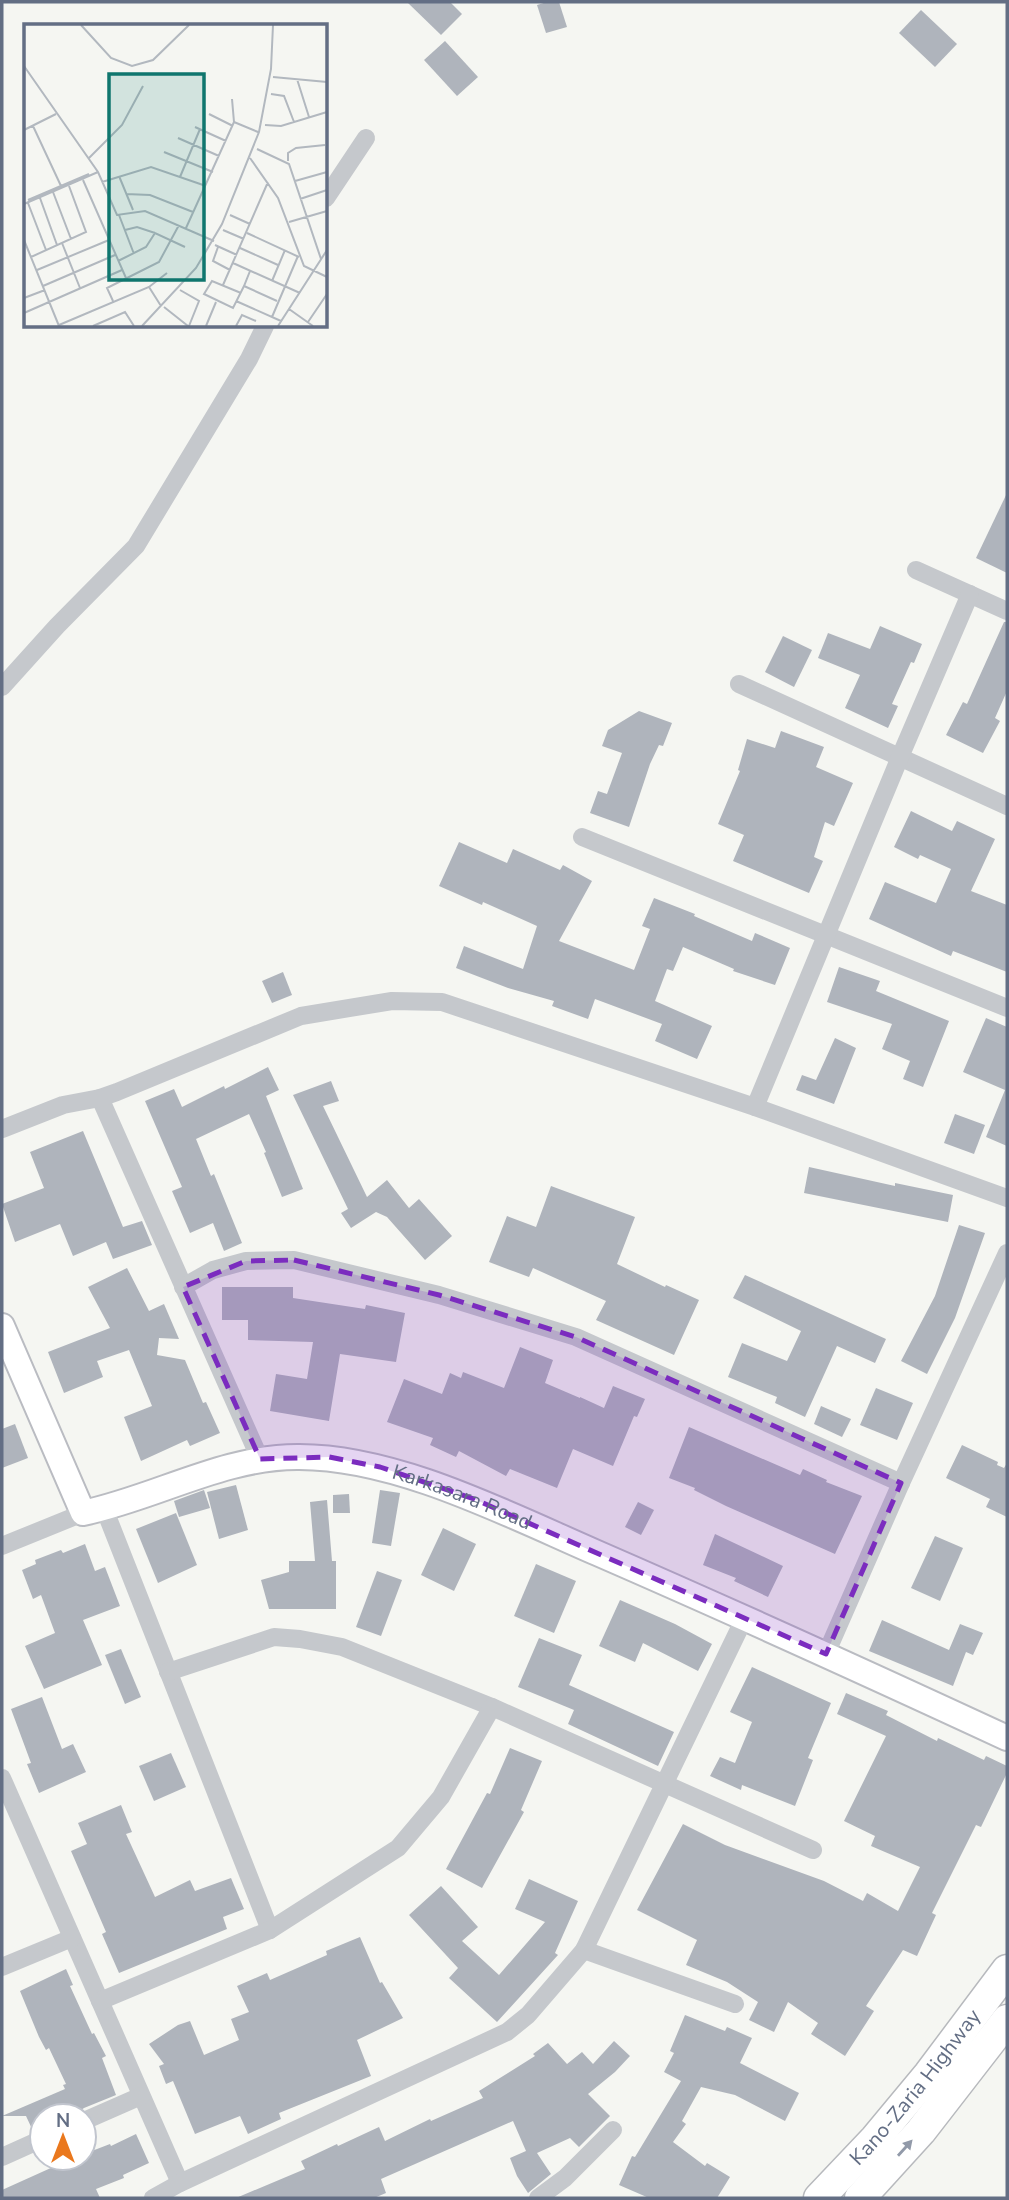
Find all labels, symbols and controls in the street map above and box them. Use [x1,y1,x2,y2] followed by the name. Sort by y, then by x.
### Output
[24,24,327,327] inset map
[389,1458,536,1536] street label: Karkasara Road
[843,2003,987,2171] street label: Kano-Zaria Highway
[28,2102,98,2172] north arrow
[56,2108,70,2134] text: N
[897,2140,913,2157] one-way arrow

